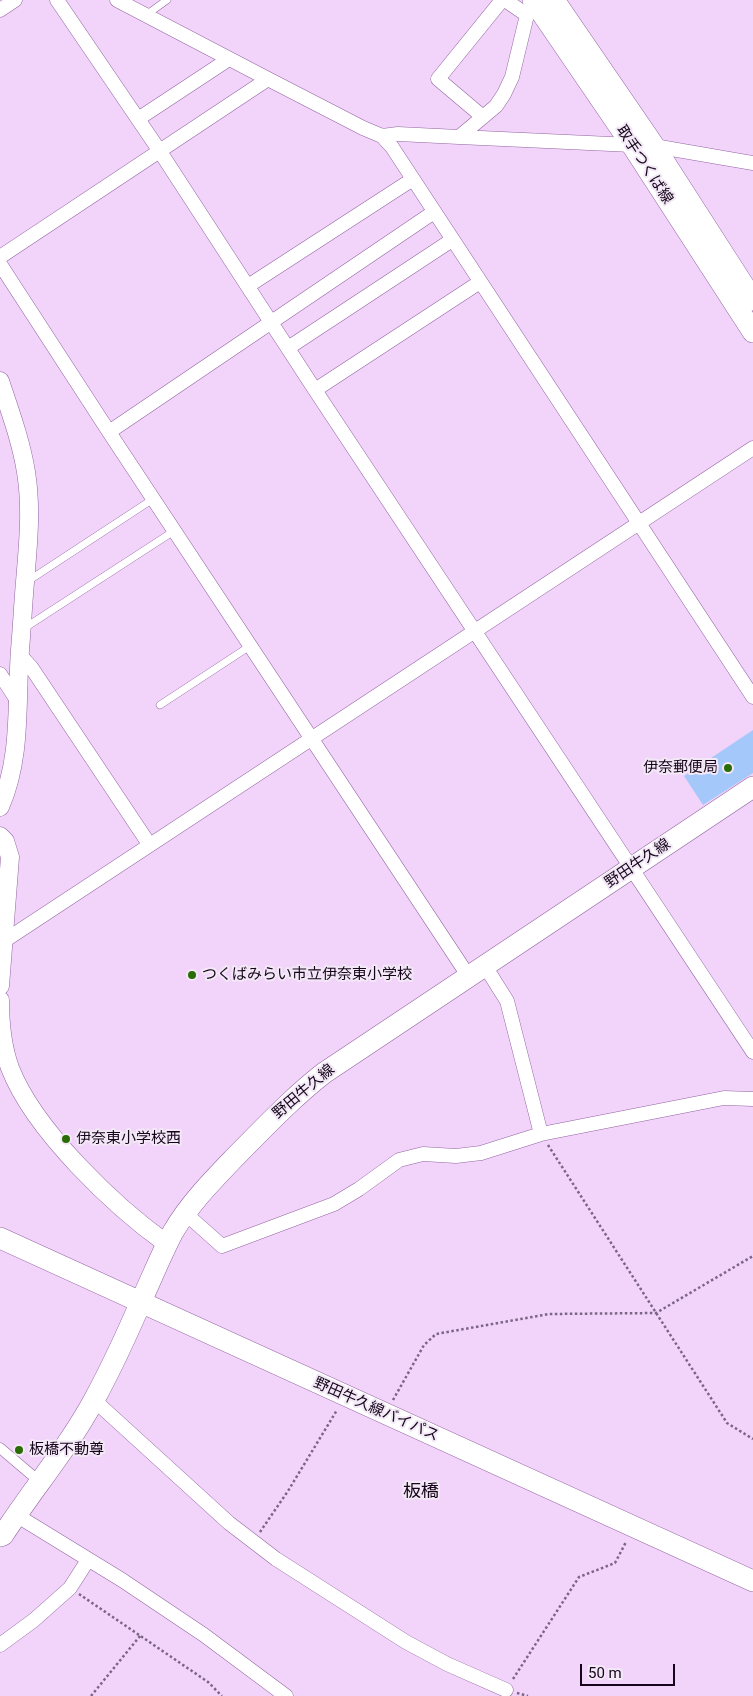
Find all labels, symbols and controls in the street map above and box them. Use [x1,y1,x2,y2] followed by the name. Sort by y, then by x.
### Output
[612,122,676,208] street label: 取手つくば線
[643,759,718,777] place label: 伊奈郵便局
[722,762,734,774] marker: 伊奈郵便局
[602,836,674,892] street label: 野田牛久線
[202,966,412,984] place label: つくばみらい市立伊奈東小学校
[186,969,198,981] marker: つくばみらい市立伊奈東小学校
[269,1061,339,1123] street label: 野田牛久線
[76,1130,181,1148] place label: 伊奈東小学校西
[60,1133,72,1145] marker: 伊奈東小学校西
[311,1374,441,1446] street label: 野田牛久線バイパス
[29,1441,104,1459] place label: 板橋不動尊
[13,1444,25,1456] marker: 板橋不動尊
[403,1481,439,1503] district label: 板橋
[583,1654,678,1686] scale bar
[588,1664,622,1682] text: 50 m

